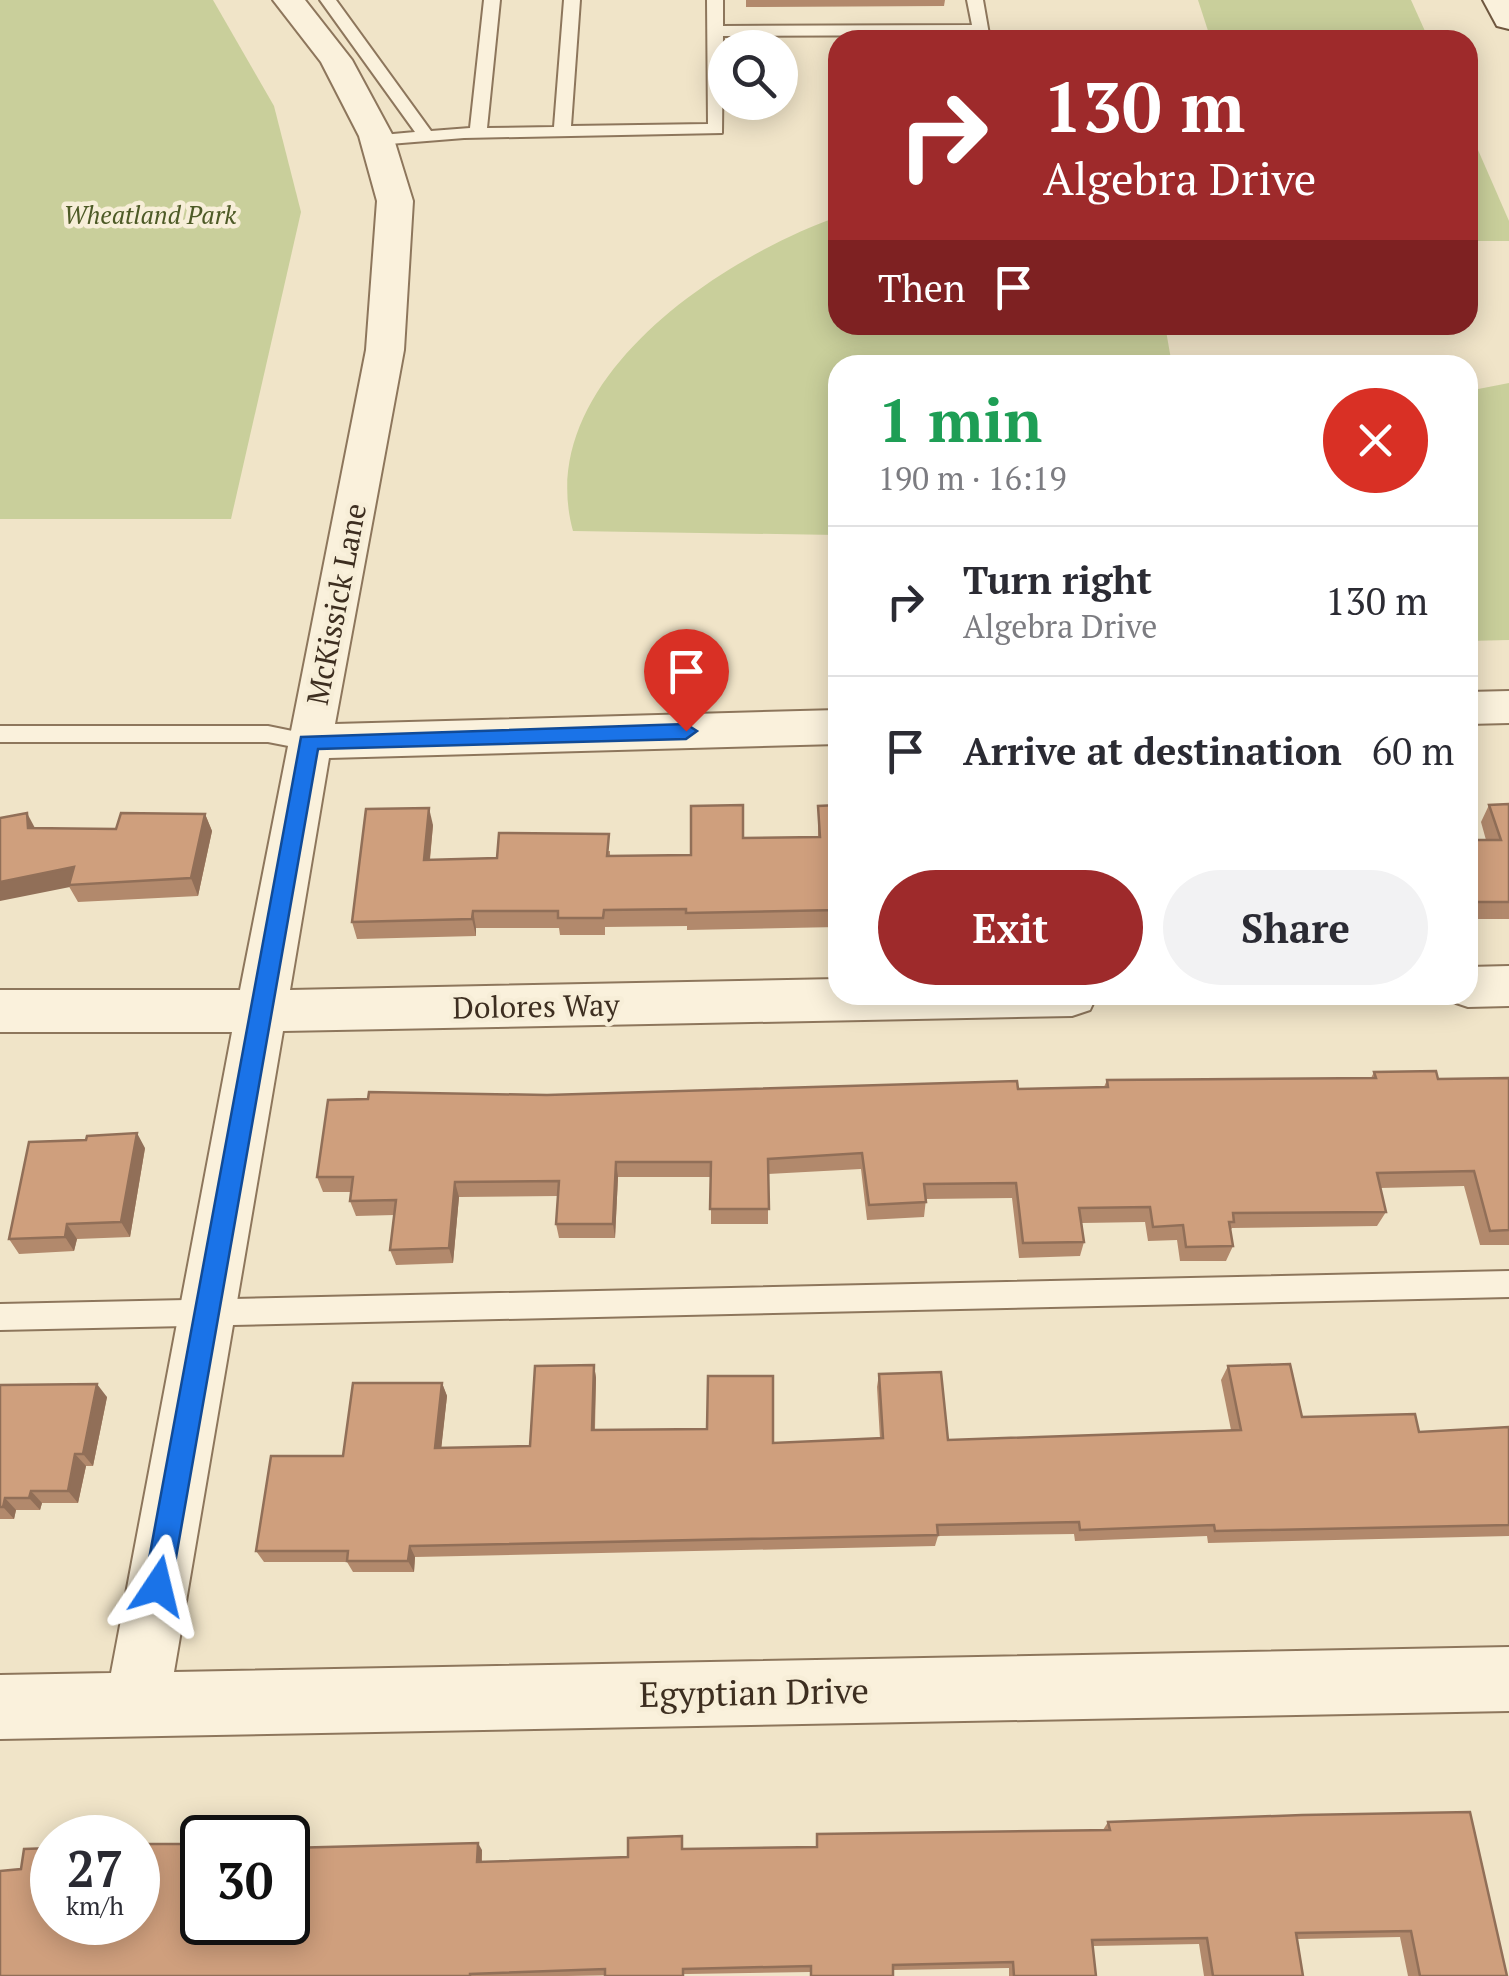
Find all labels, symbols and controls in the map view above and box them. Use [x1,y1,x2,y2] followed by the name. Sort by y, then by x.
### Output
[708,30,798,120] map controls
[708,30,798,120] button: search
[1043,59,1245,152] text: 130 m
[878,70,1008,200] icon: right
[1043,148,1316,208] text: Algebra Drive
[64,198,237,231] park label: Wheatland Park
[986,260,1041,315] icon: arrive
[878,263,966,313] text: Then
[878,380,1042,459] text: 1 min
[1323,388,1428,493] button: close
[878,457,1066,499] text: 190 m · 16:19
[297,500,375,708] street label: McKissick Lane
[963,555,1152,605] text: Turn right
[878,574,933,629] icon: right
[1325,576,1428,626] text: 130 m
[963,605,1157,647] text: Algebra Drive
[644,629,729,732] pin
[659,644,714,699] icon: arrive
[878,724,933,779] icon: arrive
[963,726,1342,776] text: Arrive at destination
[1372,726,1454,776] text: 60 m
[878,870,1143,985] button: Exit
[1163,870,1428,985] button: Share
[452,985,621,1027] street label: Dolores Way
[106,1534,210,1638] position arrow
[639,1667,869,1717] street label: Egyptian Drive
[180,1815,310,1945] speed limit sign: 30
[67,1835,123,1901] text: 27
[66,1889,124,1922] text: km/h

